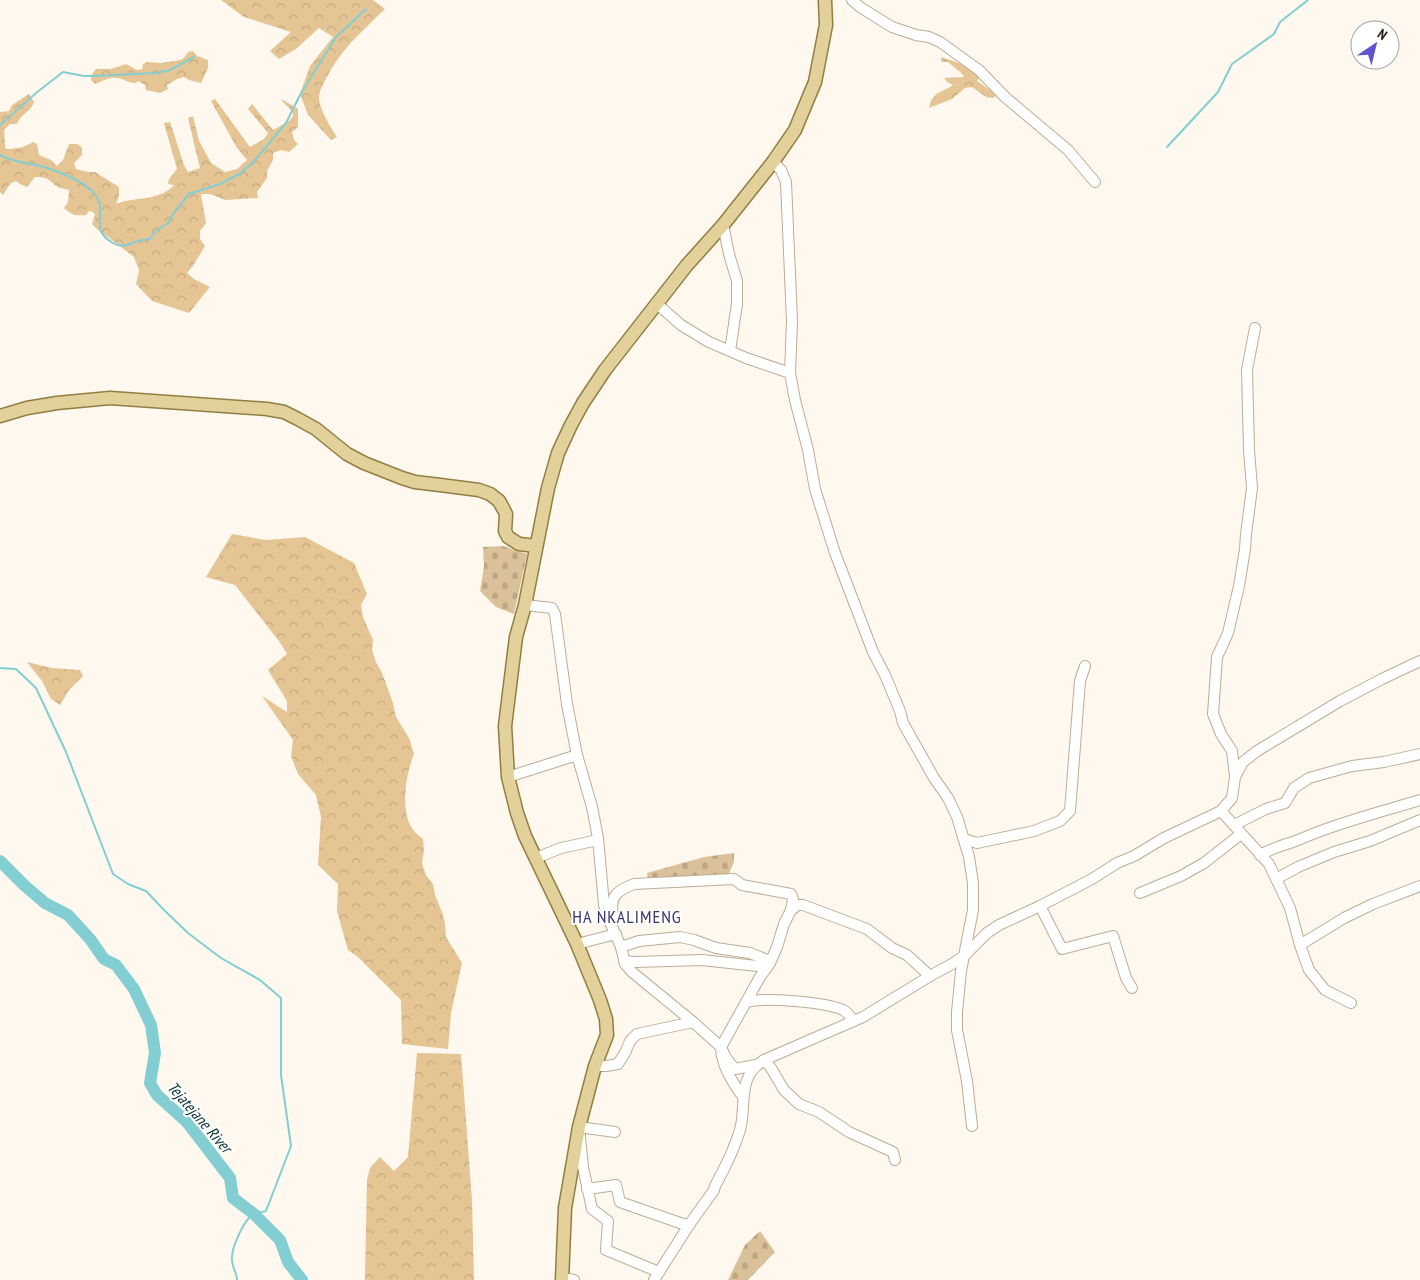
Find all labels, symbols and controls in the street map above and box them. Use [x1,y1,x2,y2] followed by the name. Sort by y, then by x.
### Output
[1350,20,1400,70] north arrow
[1374,25,1391,44] text: N
[572,905,682,928] district label: HA NKALIMENG
[164,1077,238,1159] water label: Tejatejane River

